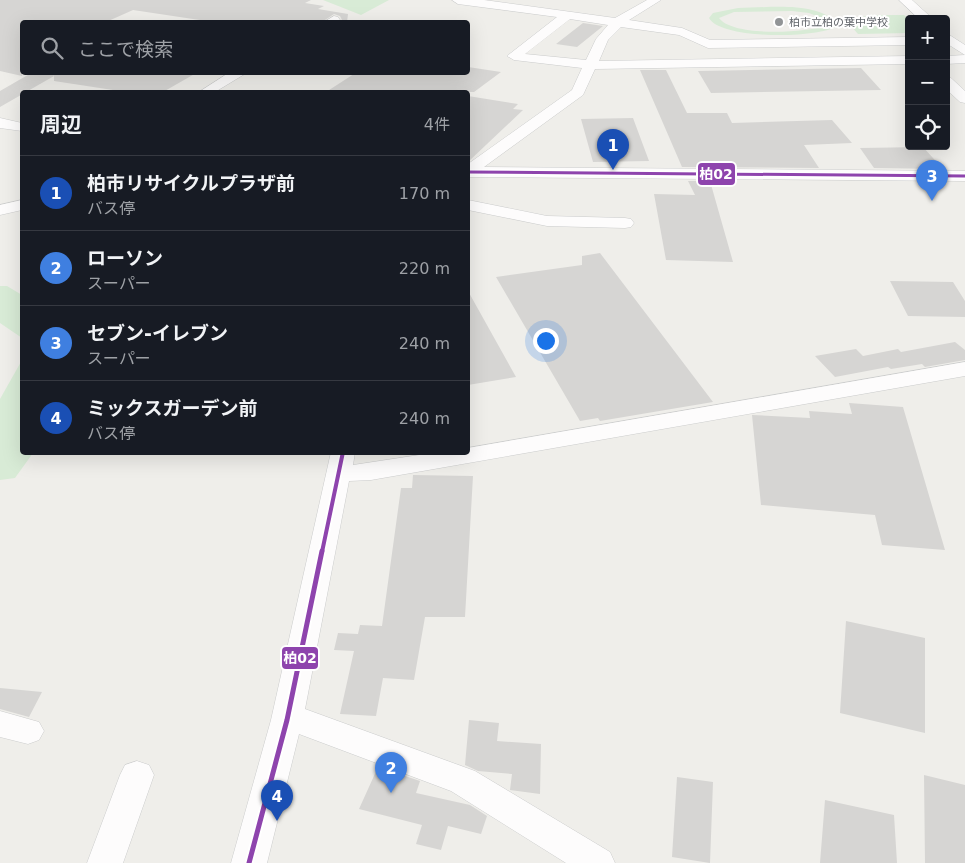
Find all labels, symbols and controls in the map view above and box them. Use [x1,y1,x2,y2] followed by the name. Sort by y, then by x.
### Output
[905,15,950,150] map controls
[905,15,950,60] button: +
[773,16,785,28] marker: 柏市立柏の葉中学校
[789,16,888,29] place label: 柏市立柏の葉中学校
[20,20,470,75] search box
[38,34,66,62] icon: search
[78,38,173,60] text: ここで検索
[905,60,950,105] button: −
[905,105,950,150] button: locate
[40,113,82,137] text: 周辺
[424,115,450,134] text: 4件
[597,129,629,170] pin: 1
[916,160,948,201] pin: 3
[697,162,736,186] line badge: 柏02
[699,166,733,182] text: 柏02
[87,172,295,194] text: 柏市リサイクルプラザ前
[50,184,62,203] text: 1
[399,184,450,203] text: 170 m
[87,199,135,218] text: バス停
[87,247,163,269] text: ローソン
[50,259,62,278] text: 2
[399,259,450,278] text: 220 m
[87,274,151,293] text: スーパー
[87,322,228,344] text: セブン-イレブン
[533,328,559,354] your location
[50,334,62,353] text: 3
[399,334,450,353] text: 240 m
[87,349,151,368] text: スーパー
[87,397,257,419] text: ミックスガーデン前
[50,409,62,428] text: 4
[399,409,450,428] text: 240 m
[87,424,135,443] text: バス停
[281,646,319,670] line badge: 柏02
[283,650,317,666] text: 柏02
[375,752,407,793] pin: 2
[261,780,293,821] pin: 4

